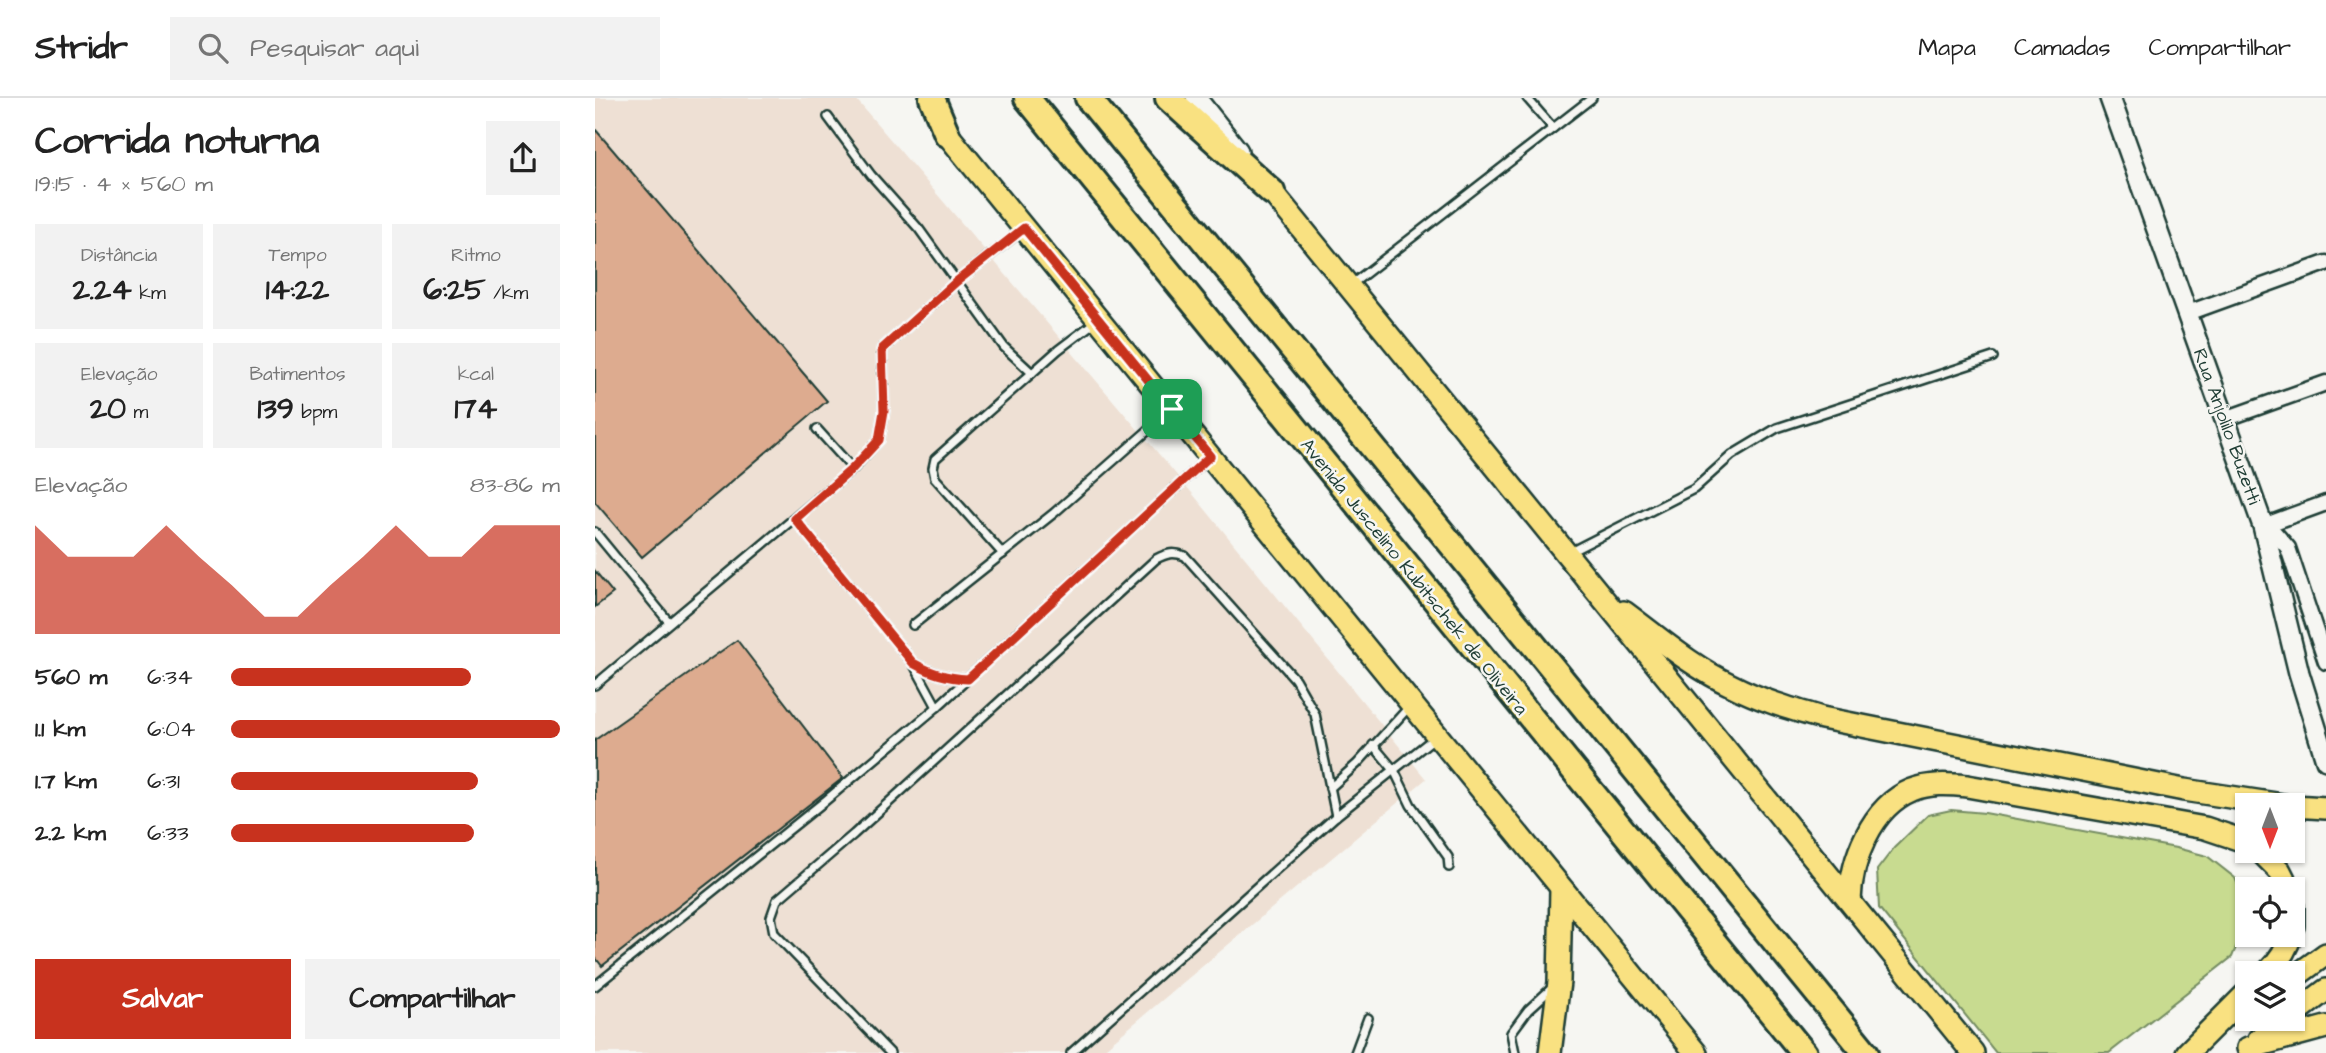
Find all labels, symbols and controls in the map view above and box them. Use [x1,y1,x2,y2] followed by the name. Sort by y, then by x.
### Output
[170,17,660,80] search box
[35,25,128,71] text: Stridr
[194,29,232,67] icon: search
[250,30,419,66] text: Pesquisar aqui
[1918,31,1976,65] text: Mapa
[2014,31,2111,65] text: Camadas
[2149,31,2291,65] text: Compartilhar
[35,116,319,168] text: Corrida noturna
[486,121,560,195] button: share
[35,168,213,200] text: 19:15 · 4 × 560 m
[81,242,157,269] text: Distância
[268,242,327,269] text: Tempo
[451,242,501,269] text: Ritmo
[73,269,132,311] text: 2.24
[266,269,329,311] text: 14:22
[423,269,486,311] text: 6:25
[132,280,166,307] text: km
[486,280,528,307] text: /km
[2186,345,2267,509] street label: Rua Anjolilo Buzetti
[81,361,157,388] text: Elevação
[249,361,346,388] text: Batimentos
[458,361,494,388] text: kcal
[1142,379,1202,439] pin
[90,388,126,430] text: 20
[258,388,294,430] text: 139
[454,388,497,430] text: 174
[1153,390,1191,428] icon: arrive
[126,399,148,426] text: m
[294,399,337,426] text: bpm
[1293,433,1534,721] street label: Avenida Juscelino Kubitschek de Oliveira
[35,469,128,501] text: Elevação
[470,469,560,501] text: 83–86 m
[35,661,107,693] text: 560 m
[147,661,193,693] text: 6:34
[35,713,85,745] text: 1.1 km
[147,713,195,745] text: 6:04
[35,765,97,797] text: 1.7 km
[147,765,180,797] text: 6:31
[2235,793,2305,863] north arrow
[2235,793,2305,1031] map controls
[35,817,106,849] text: 2.2 km
[147,817,189,849] text: 6:33
[2235,877,2305,947] button: locate
[35,959,291,1039] button: Salvar
[305,959,560,1039] button: Compartilhar
[2235,961,2305,1031] button: layers

